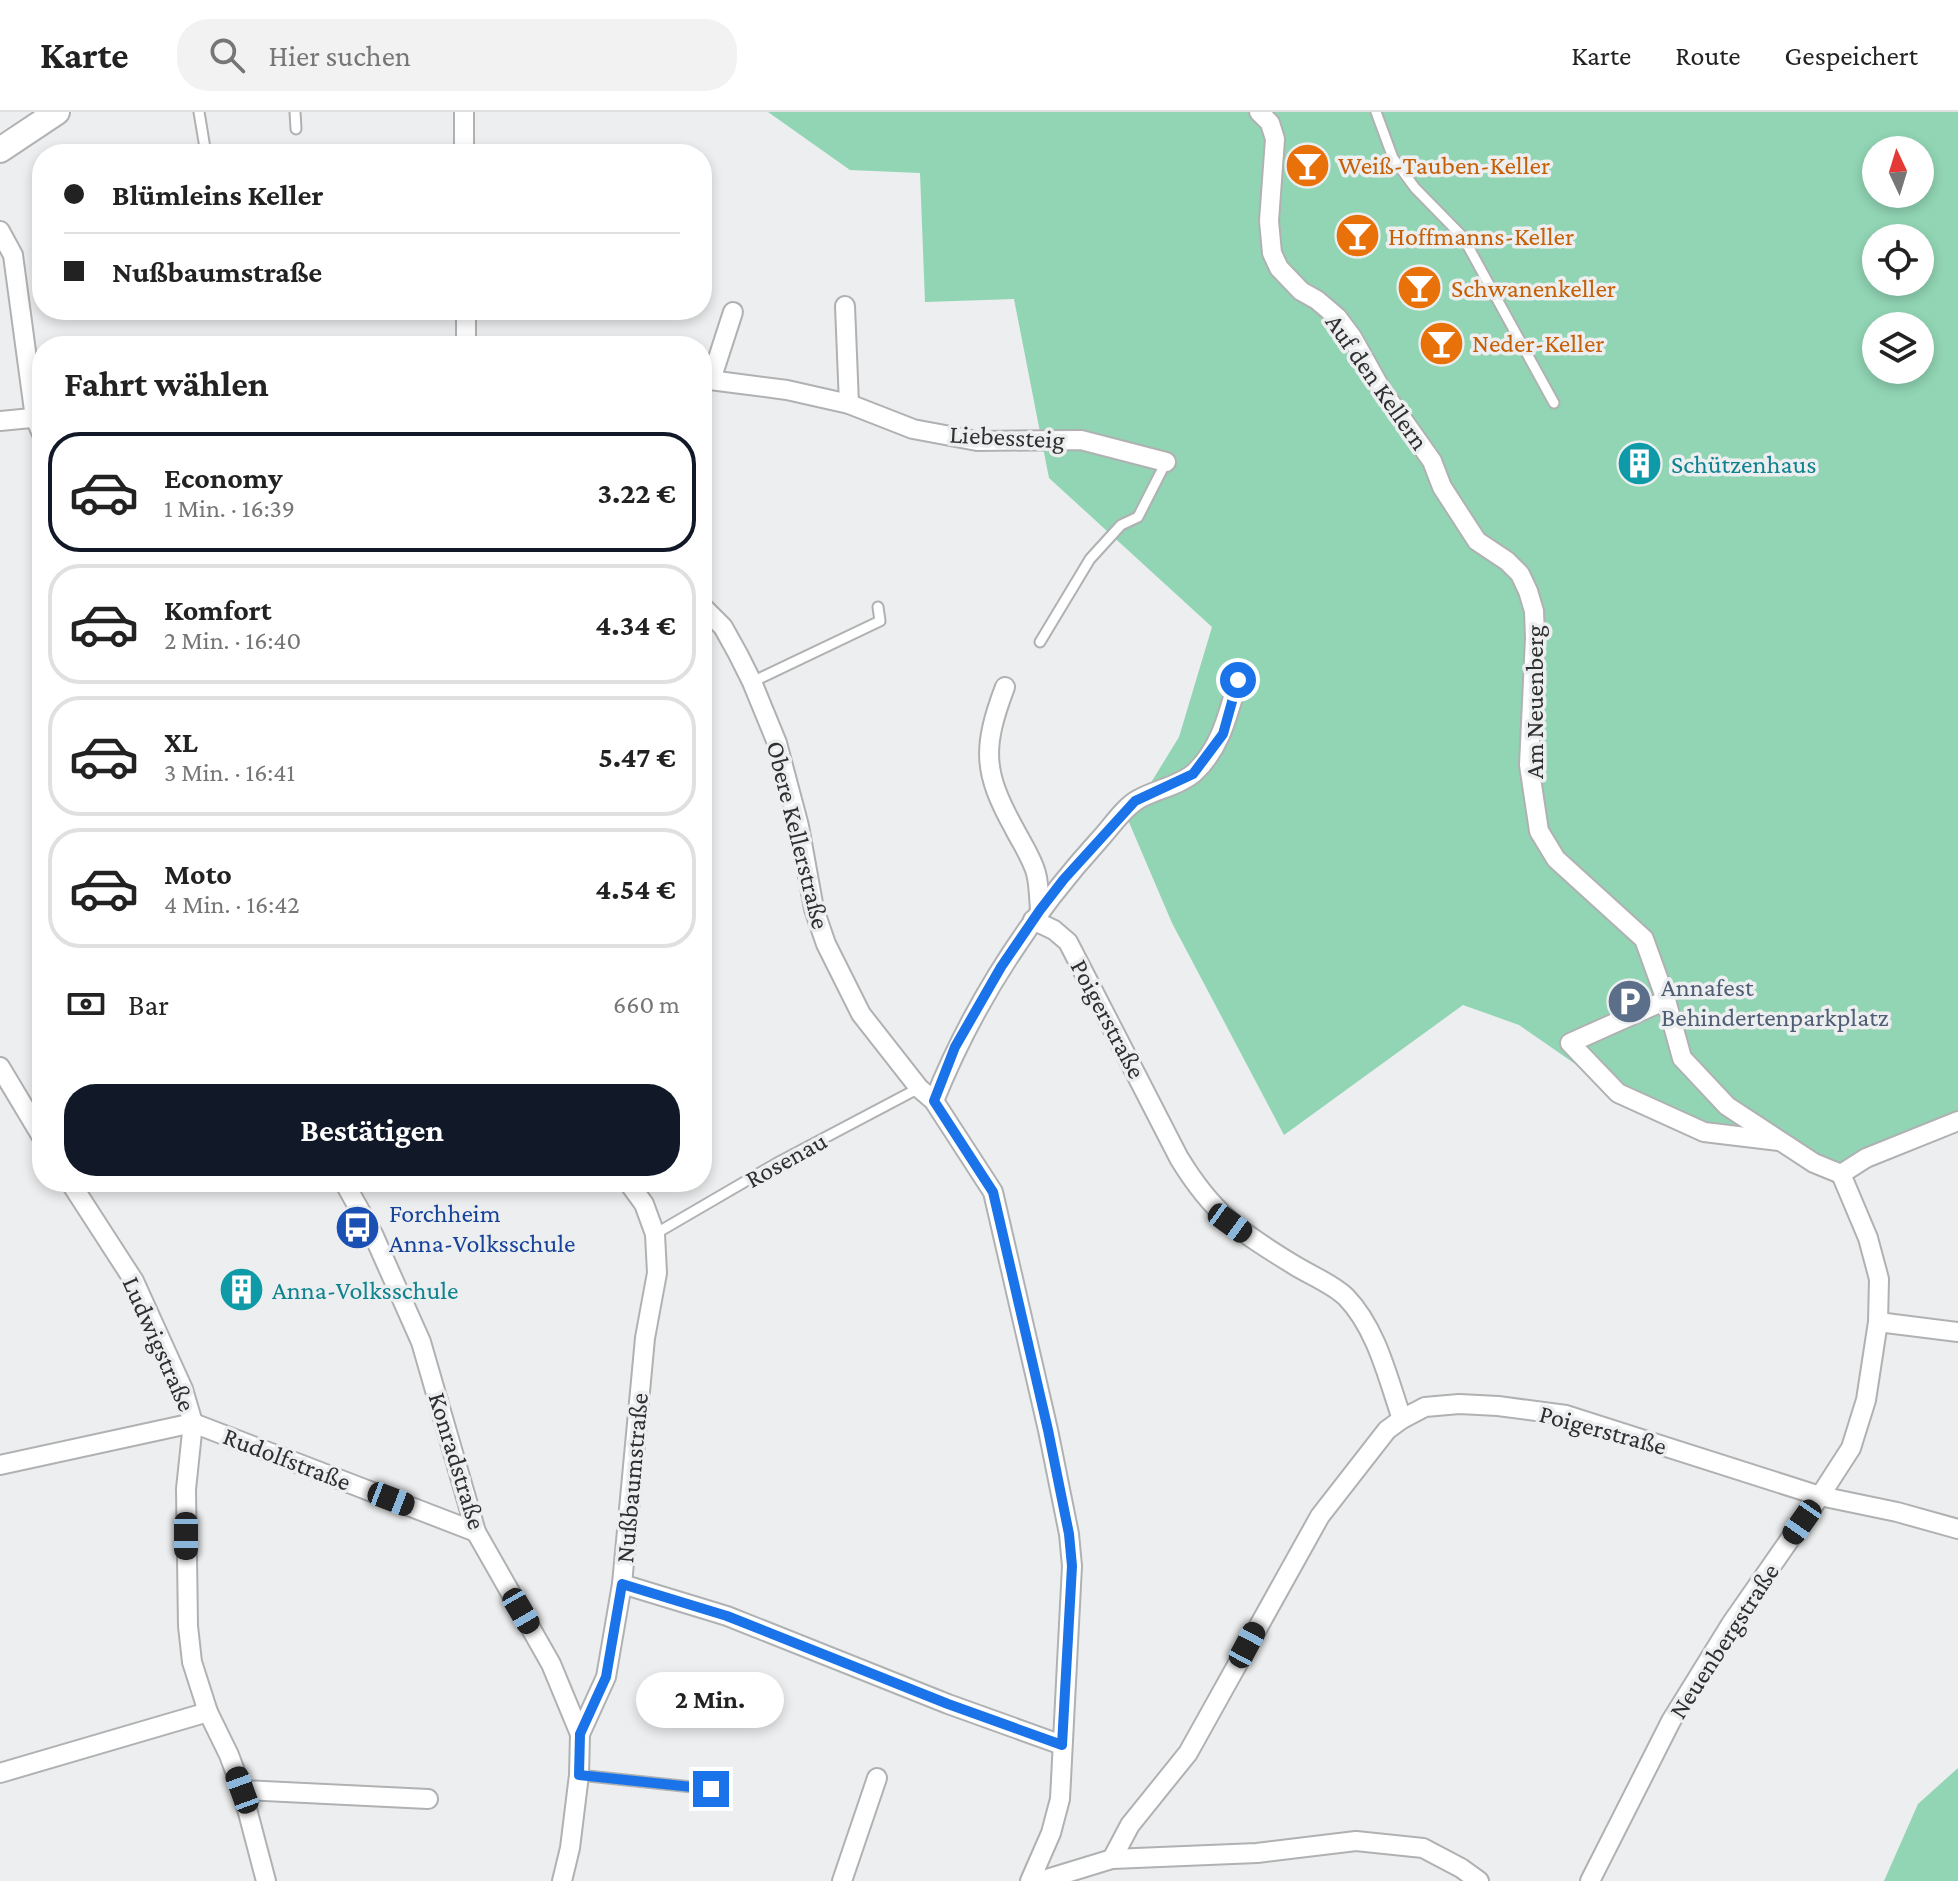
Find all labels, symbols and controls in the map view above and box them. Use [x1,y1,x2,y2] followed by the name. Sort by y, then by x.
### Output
[177,19,737,91] search box
[205,33,249,77] icon: search
[40,34,129,76] text: Karte
[269,39,411,72] text: Hier suchen
[1571,40,1631,71] text: Karte
[1675,40,1741,71] text: Route
[1785,40,1918,71] text: Gespeichert
[1862,136,1934,208] north arrow
[1862,136,1934,384] map controls
[1283,141,1331,189] bar icon: Weiß-Tauben-Keller
[1338,151,1550,180] place label: Weiß-Tauben-Keller
[112,178,323,211] text: Blümleins Keller
[1333,212,1381,260] bar icon: Hoffmanns-Keller
[1388,222,1574,251] place label: Hoffmanns-Keller
[1862,224,1934,296] button: locate
[112,255,322,288] text: Nußbaumstraße
[1396,264,1444,312] bar icon: Schwanenkeller
[1451,274,1616,303] place label: Schwanenkeller
[1319,308,1435,456] street label: Auf den Kellern
[1862,312,1934,384] button: layers
[1417,319,1465,367] bar icon: Neder-Keller
[1472,329,1605,358] place label: Neder-Keller
[64,364,269,404] text: Fahrt wählen
[949,419,1066,455] street label: Liebessteig
[1616,440,1664,488] building icon: Schützenhaus
[1671,450,1816,479] place label: Schützenhaus
[68,456,140,528] icon: car
[164,461,283,494] text: Economy
[598,476,676,509] text: 3.22 €
[164,494,295,523] text: 1 Min. · 16:39
[68,588,140,660] icon: car
[164,593,272,626] text: Komfort
[595,608,676,641] text: 4.34 €
[1520,624,1549,779] street label: Am Neuenberg
[164,626,301,655] text: 2 Min. · 16:40
[1220,662,1256,698] route start
[68,720,140,792] icon: car
[164,725,198,758] text: XL
[761,738,835,932] street label: Obere Kellerstraße
[598,740,676,773] text: 5.47 €
[164,758,295,787] text: 3 Min. · 16:41
[68,852,140,924] icon: car
[164,857,232,890] text: Moto
[595,872,676,905] text: 4.54 €
[164,890,300,919] text: 4 Min. · 16:42
[1065,955,1151,1083] street label: Poigerstraße
[1661,973,1889,1032] place label: Annafest Behindertenparkplatz
[1606,978,1654,1026] parking icon: Annafest Behindertenparkplatz
[64,982,108,1026] icon: cash
[128,988,169,1021] text: Bar
[613,990,680,1019] text: 660 m
[64,1084,680,1176] button: Bestätigen
[740,1126,832,1194] street label: Rosenau
[389,1199,576,1258] place label: Forchheim Anna-Volksschule
[1204,1199,1256,1247] car
[334,1204,382,1252] bus stop icon: Forchheim Anna-Volksschule
[217,1266,265,1314] building icon: Anna-Volksschule
[116,1272,202,1416] street label: Ludwigstraße
[272,1276,459,1305] place label: Anna-Volksschule
[422,1389,492,1533] street label: Konradstraße
[610,1392,654,1564] street label: Nußbaumstraße
[1536,1399,1670,1461] street label: Poigerstraße
[219,1421,355,1497] street label: Rudolfstraße
[364,1479,418,1519] car
[1778,1495,1826,1549] car
[174,1512,198,1560] car
[1663,1558,1785,1724] street label: Neuenbergstraße
[499,1584,543,1638] car
[1225,1618,1269,1672] car
[637,1673,785,1729] callout: 2 Min.
[675,1685,745,1714] text: 2 Min.
[223,1763,261,1817] car
[693,1771,729,1807] route end

